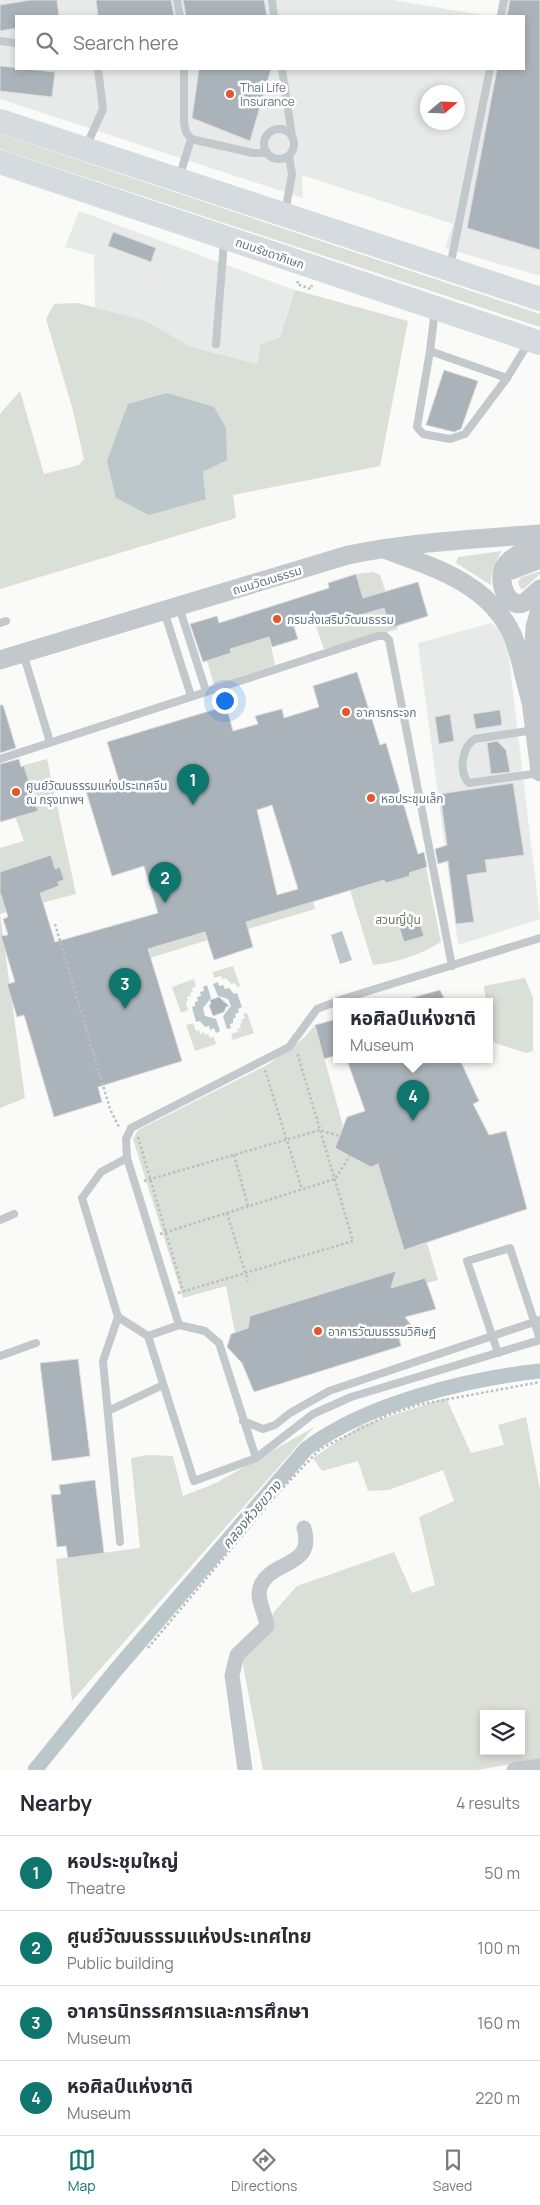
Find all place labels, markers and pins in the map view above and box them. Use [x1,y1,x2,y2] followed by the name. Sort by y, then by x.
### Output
[240,79,295,110] place label: Thai Life Insurance
[224,88,236,100] marker: Thai Life Insurance
[287,611,394,628] place label: กรมส่งเสริมวัฒนธรรม
[271,613,283,625] marker: กรมส่งเสริมวัฒนธรรม
[356,704,417,721] place label: อาคารกระจก
[340,706,352,718] marker: อาคารกระจก
[177,764,209,805] pin: 1
[26,777,167,808] place label: ศูนย์วัฒนธรรมแห่งประเทศจีน ณ กรุงเทพฯ
[10,786,22,798] marker: ศูนย์วัฒนธรรมแห่งประเทศจีน ณ กรุงเทพฯ
[381,790,444,807] place label: หอประชุมเล็ก
[365,792,377,804] marker: หอประชุมเล็ก
[149,862,181,903] pin: 2
[109,968,141,1009] pin: 3
[397,1080,429,1121] pin: 4
[328,1323,436,1340] place label: อาคารวัฒนธรรมวิศิษฏ์
[312,1325,324,1337] marker: อาคารวัฒนธรรมวิศิษฏ์

